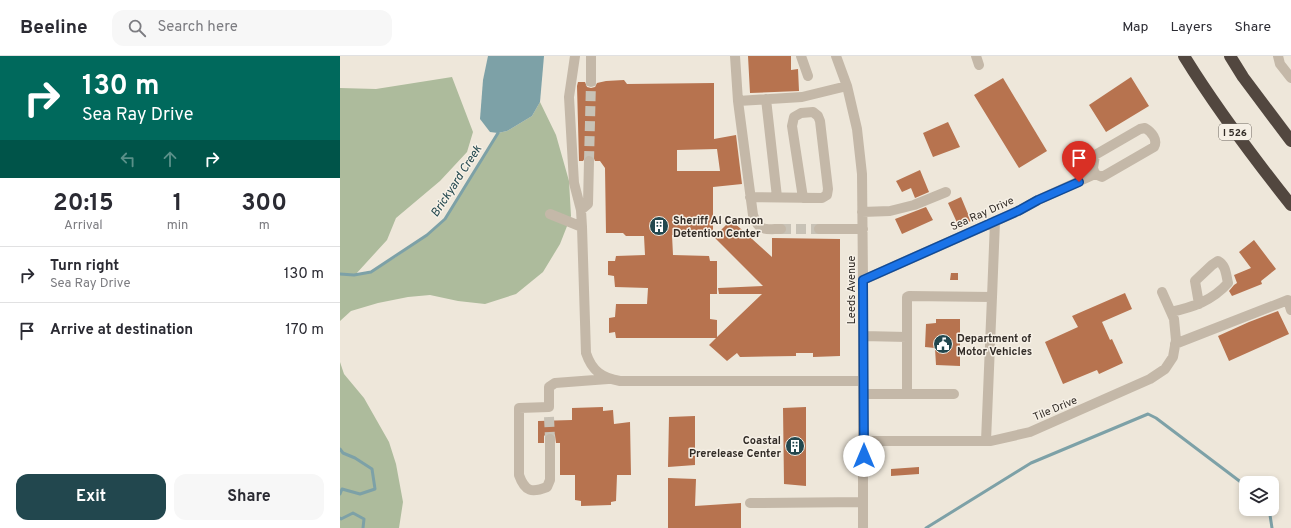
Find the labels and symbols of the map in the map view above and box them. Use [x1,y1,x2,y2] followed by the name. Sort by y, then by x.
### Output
[1219,124,1251,140] road number: I 526
[1062,141,1096,182] pin
[428,142,487,221] water label: Brickyard Creek
[948,194,1016,234] street label: Sea Ray Drive
[673,214,763,241] place label: Sheriff Al Cannon Detention Center
[648,215,670,237] building icon: Sheriff Al Cannon Detention Center
[845,256,859,324] street label: Leeds Avenue
[957,332,1032,359] place label: Department of Motor Vehicles
[932,333,954,355] public building icon: Department of Motor Vehicles
[1031,393,1080,424] street label: Tile Drive
[689,434,781,461] place label: Coastal Prerelease Center
[784,435,806,457] building icon: Coastal Prerelease Center
[843,435,885,477] position arrow

